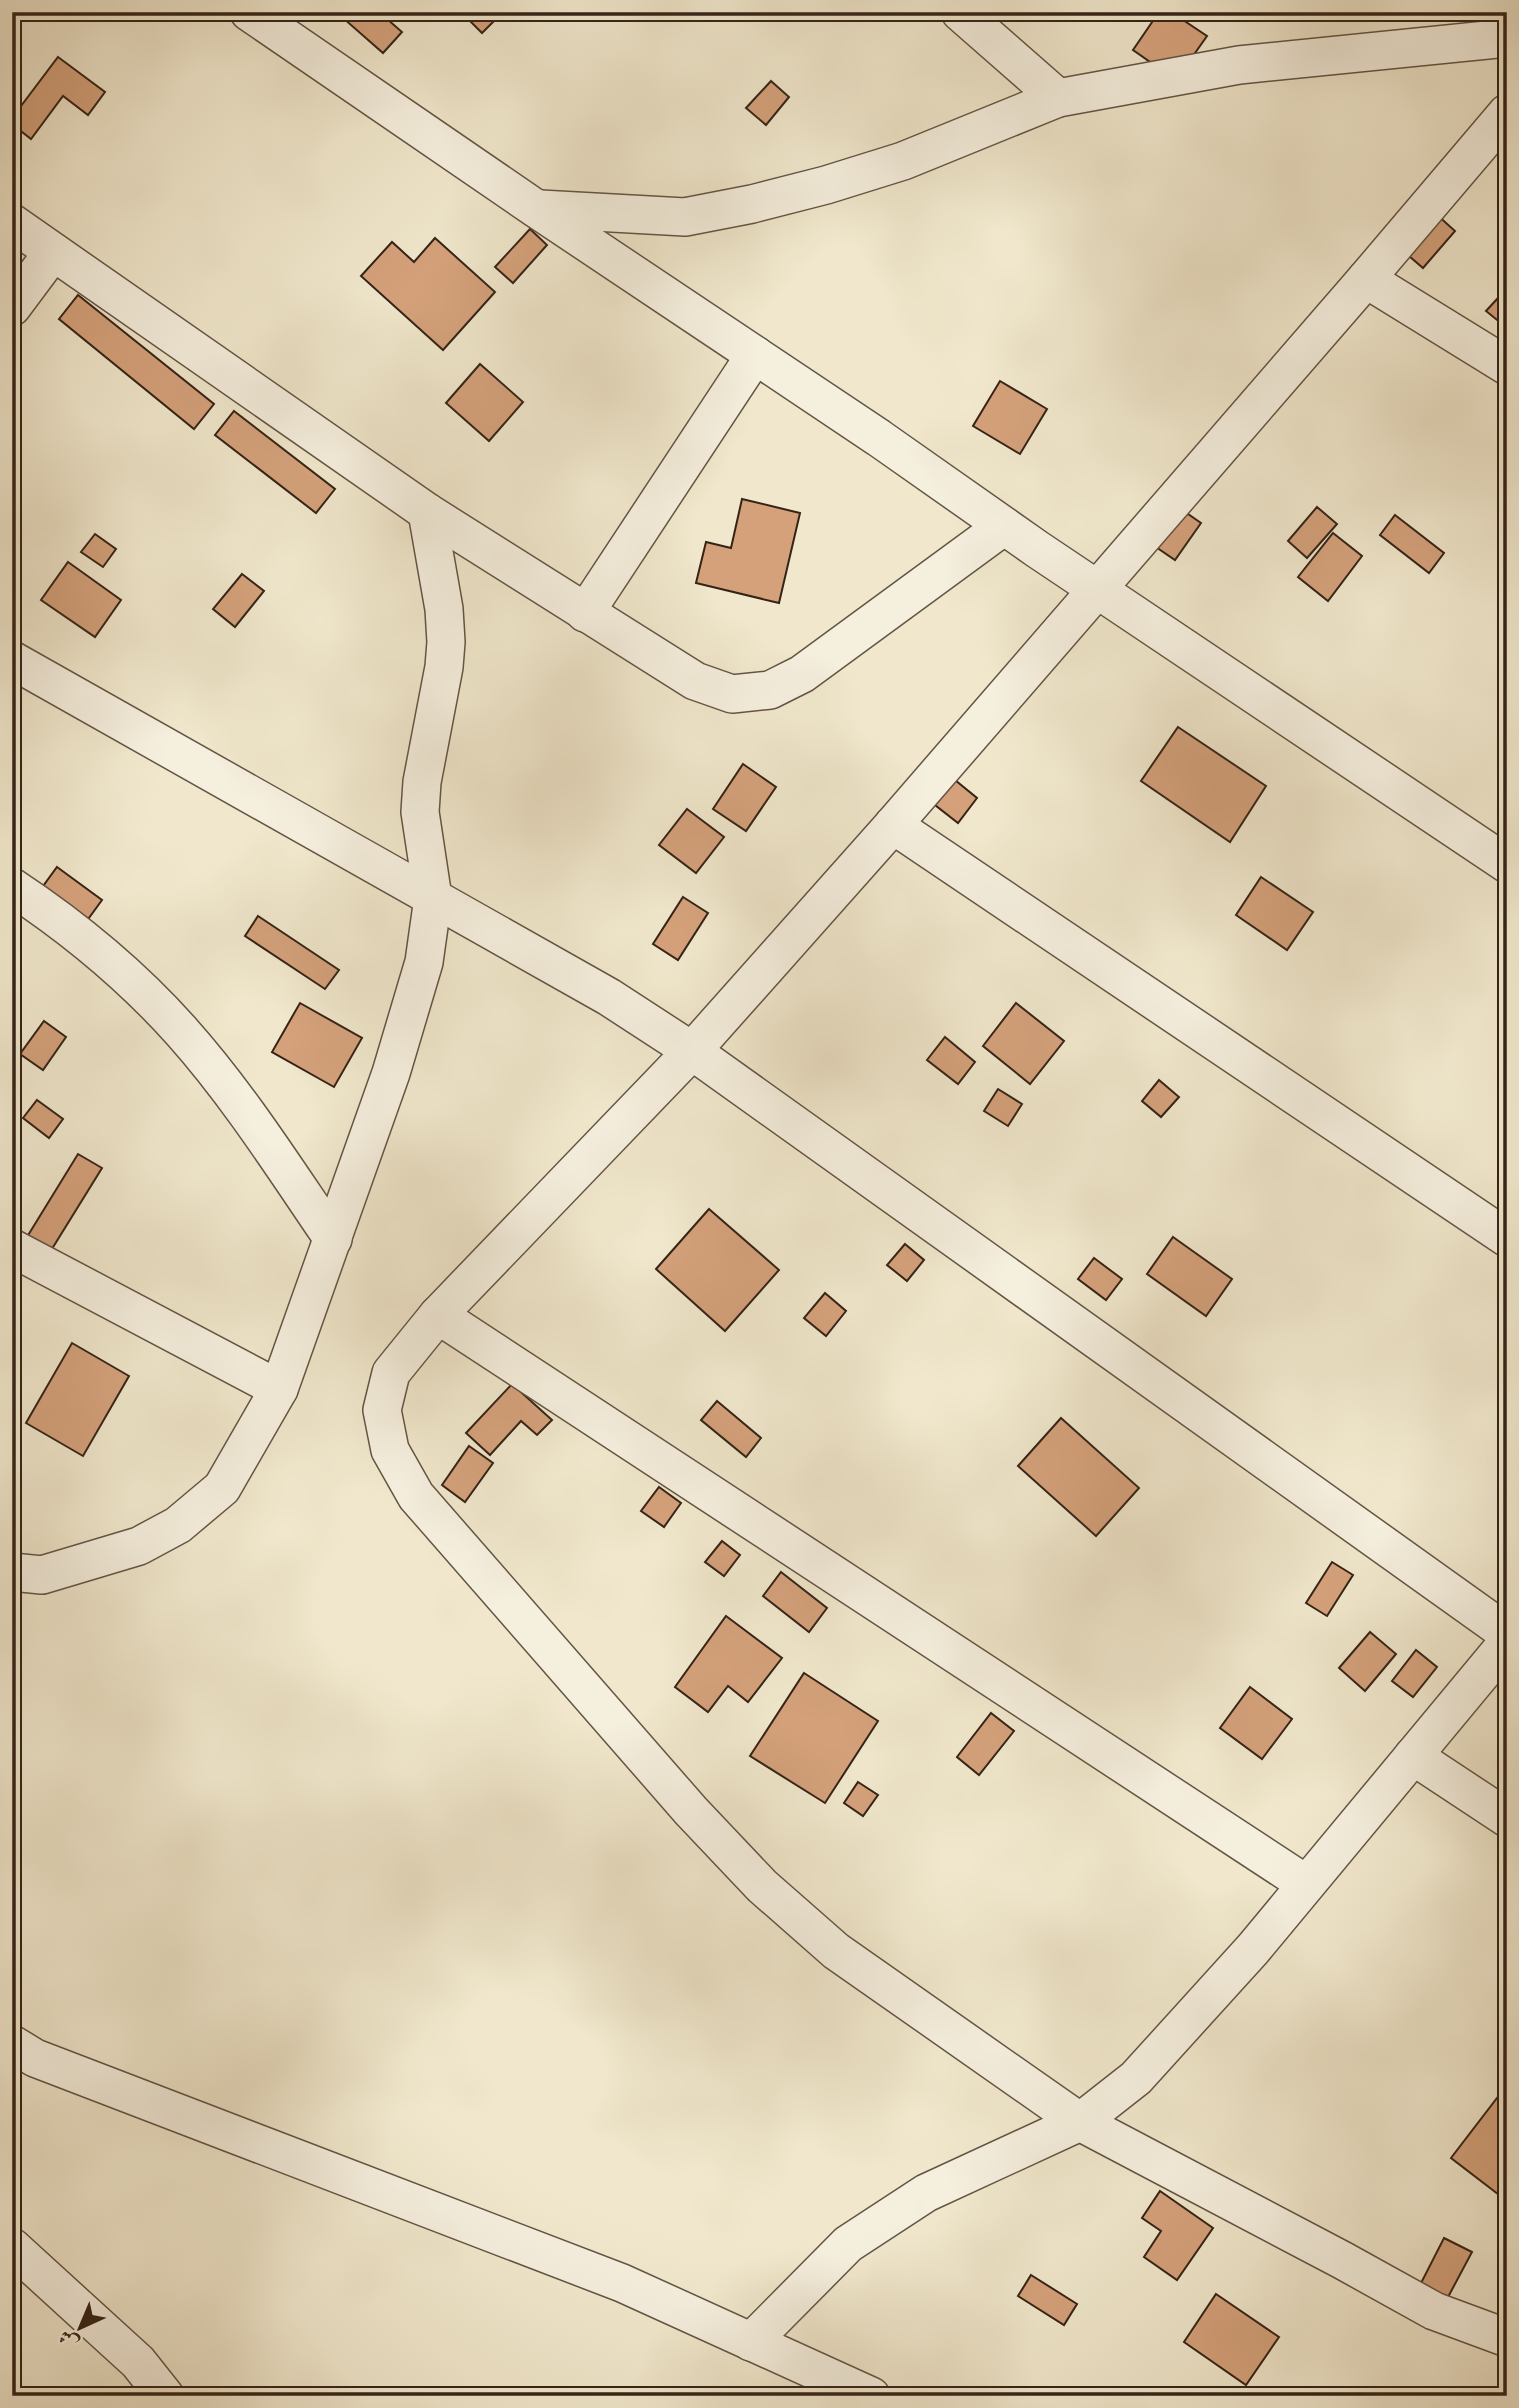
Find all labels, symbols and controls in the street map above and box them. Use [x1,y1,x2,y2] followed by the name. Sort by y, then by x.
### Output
[46,2292,116,2362] north arrow
[54,2324,84,2354] text: ش

